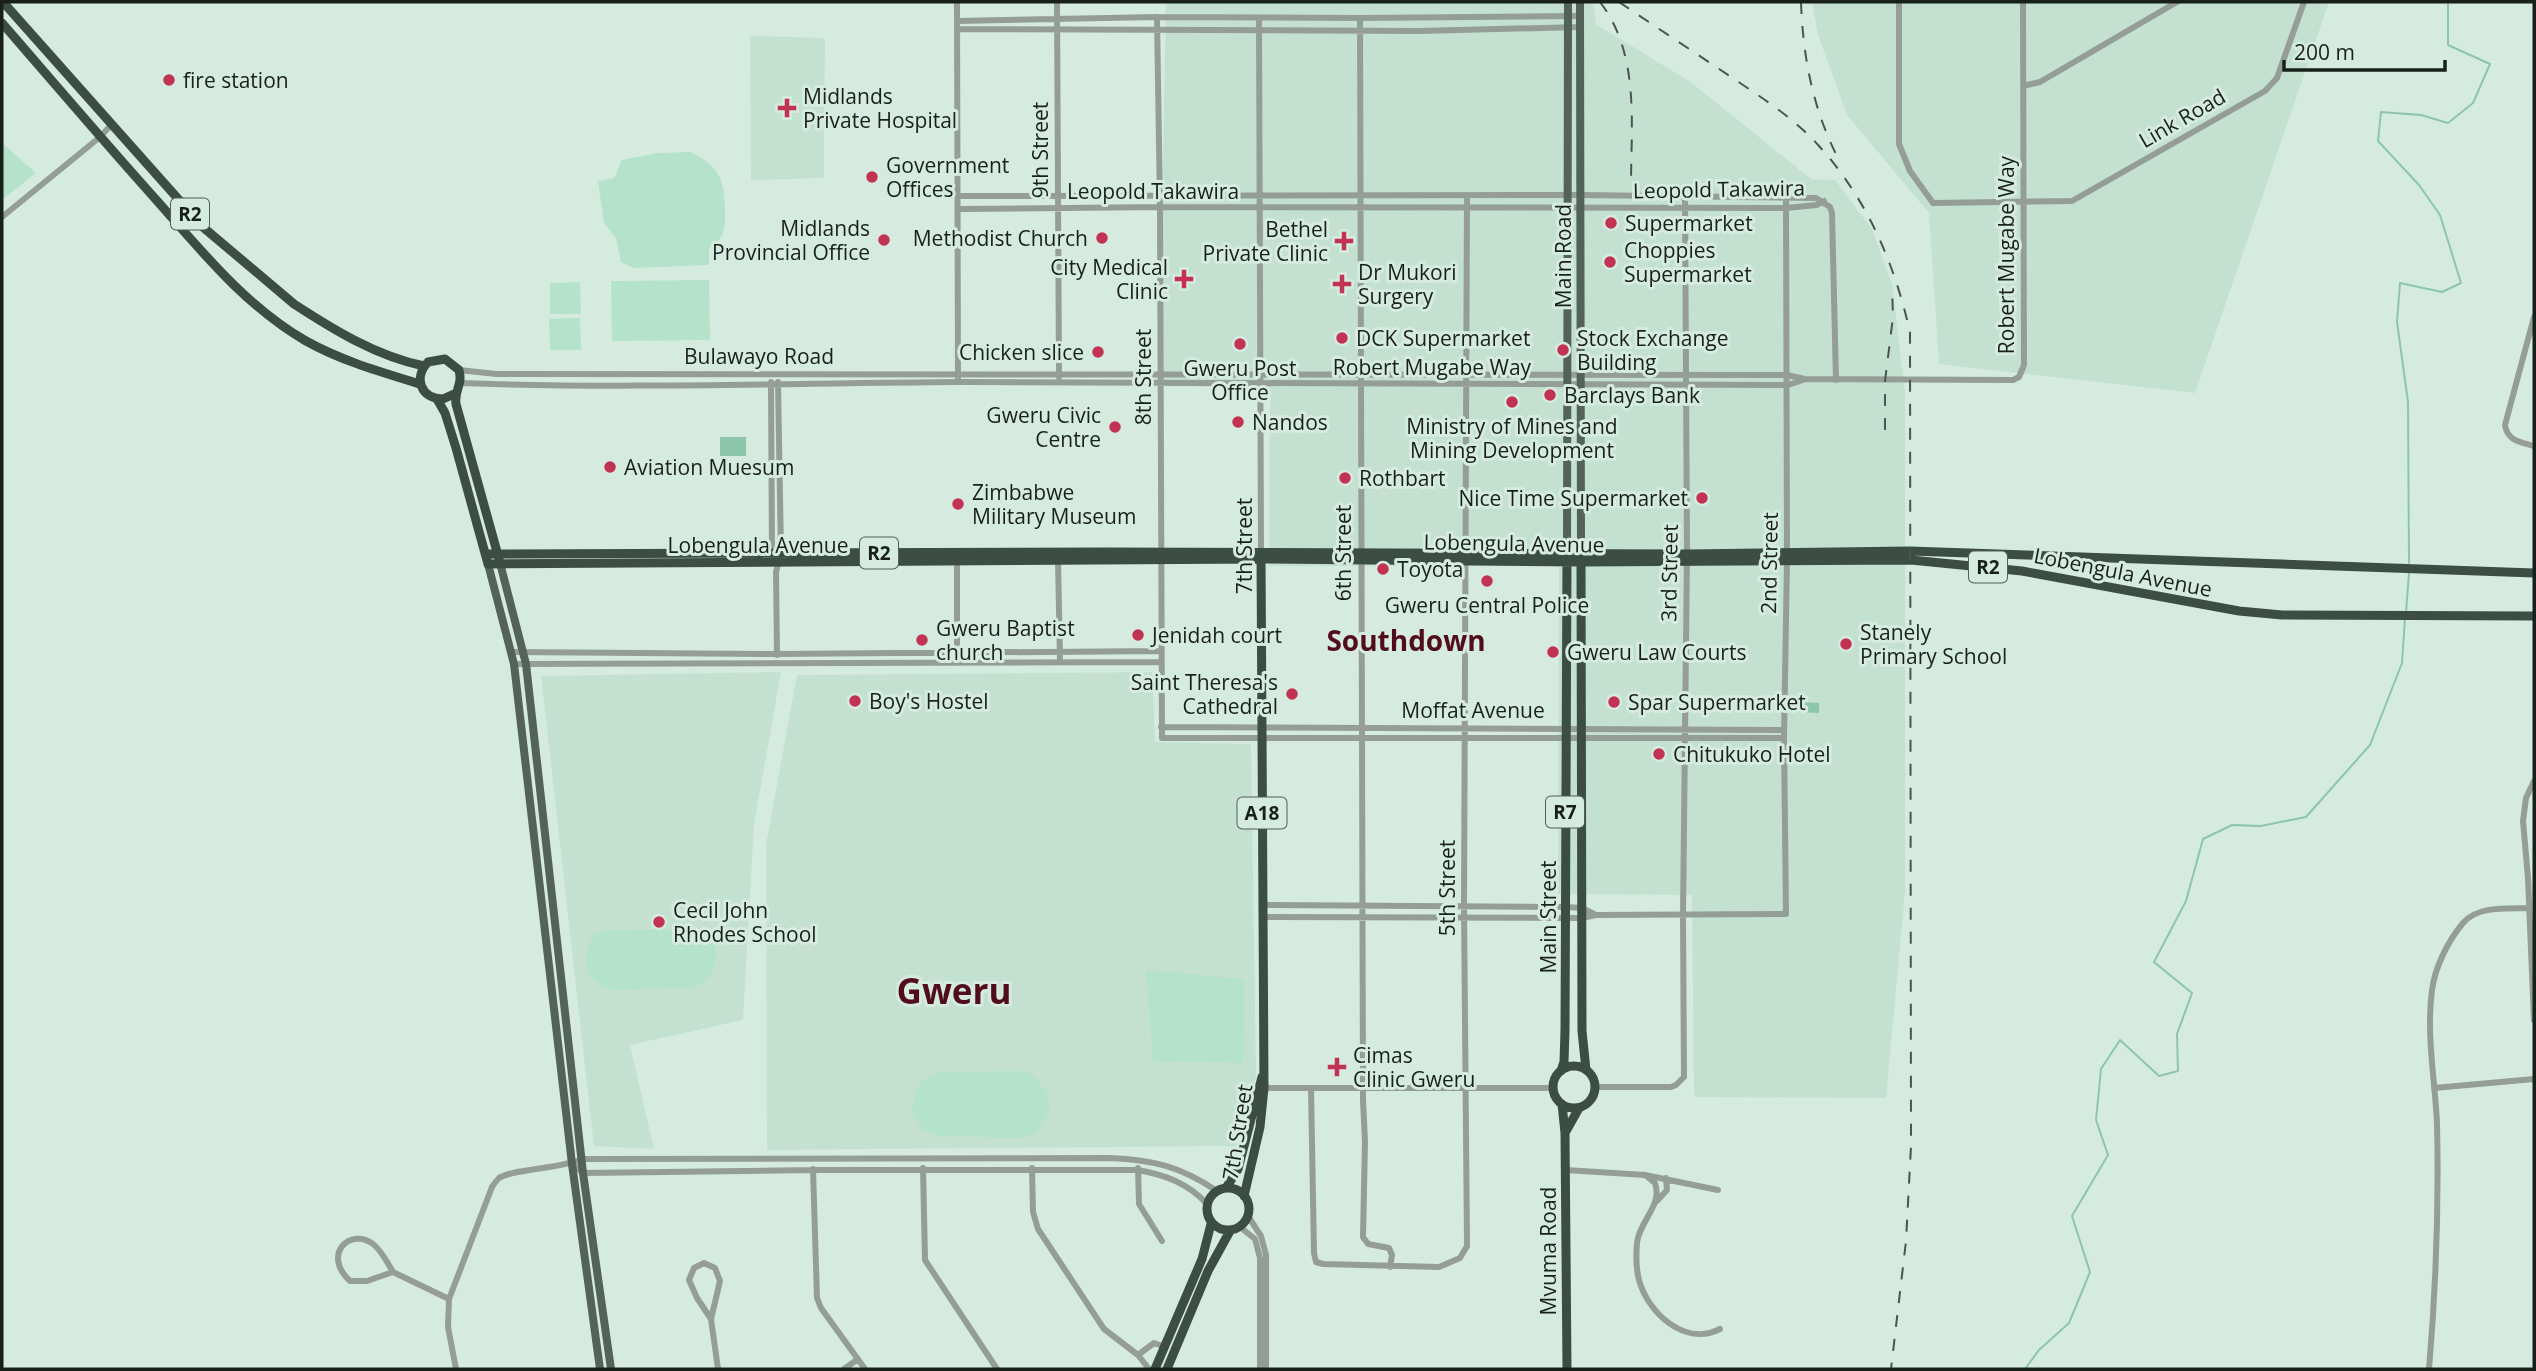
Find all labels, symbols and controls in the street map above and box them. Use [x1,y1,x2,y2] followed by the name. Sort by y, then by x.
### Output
[2284,28,2445,72] scale bar
[2294,38,2355,66] text: 200 m
[183,66,289,94] place label: fire station
[161,72,177,88] marker: fire station
[803,82,957,134] place label: Midlands Private Hospital
[2134,82,2230,154] street label: Link Road
[777,98,797,118] marker: Midlands Private Hospital
[1026,102,1054,198] street label: 9th Street
[886,151,1009,203] place label: Government Offices
[1992,155,2020,354] street label: Robert Mugabe Way
[864,169,880,185] marker: Government Offices
[1633,173,1805,205] street label: Leopold Takawira
[1067,177,1239,205] street label: Leopold Takawira
[171,198,209,230] road number: R2
[1549,204,1577,308] street label: Main Road
[1625,209,1753,237] place label: Supermarket
[712,214,870,266] place label: Midlands Provincial Office
[1203,215,1328,267] place label: Bethel Private Clinic
[1603,215,1619,231] marker: Supermarket
[913,224,1088,252] place label: Methodist Church
[1094,230,1110,246] marker: Methodist Church
[1334,231,1354,251] marker: Bethel Private Clinic
[876,232,892,248] marker: Midlands Provincial Office
[1624,236,1752,288] place label: Choppies Supermarket
[1050,253,1168,305] place label: City Medical Clinic
[1602,254,1618,270] marker: Choppies Supermarket
[1358,258,1457,310] place label: Dr Mukori Surgery
[1174,269,1194,289] marker: City Medical Clinic
[1332,274,1352,294] marker: Dr Mukori Surgery
[1356,324,1530,352] place label: DCK Supermarket
[1577,324,1729,376] place label: Stock Exchange Building
[1129,329,1157,425] street label: 8th Street
[1334,330,1350,346] marker: DCK Supermarket
[1232,336,1248,352] marker: Gweru Post Office
[959,338,1084,366] place label: Chicken slice
[684,342,834,370] street label: Bulawayo Road
[1555,342,1571,358] marker: Stock Exchange Building
[1090,344,1106,360] marker: Chicken slice
[1333,353,1532,381] street label: Robert Mugabe Way
[1183,354,1297,406] place label: Gweru Post Office
[1564,381,1700,409] place label: Barclays Bank
[1542,387,1558,403] marker: Barclays Bank
[1504,394,1520,410] marker: Ministry of Mines and Mining Development
[986,401,1101,453] place label: Gweru Civic Centre
[1252,408,1328,436] place label: Nandos
[1406,412,1618,464] place label: Ministry of Mines and Mining Development
[1230,414,1246,430] marker: Nandos
[1107,419,1123,435] marker: Gweru Civic Centre
[624,453,794,481] place label: Aviation Muesum
[602,459,618,475] marker: Aviation Muesum
[1359,464,1446,492] place label: Rothbart
[1337,470,1353,486] marker: Rothbart
[972,478,1136,530] place label: Zimbabwe Military Museum
[1458,484,1688,512] place label: Nice Time Supermarket
[1694,490,1710,506] marker: Nice Time Supermarket
[950,496,966,512] marker: Zimbabwe Military Museum
[1230,498,1258,594] street label: 7th Street
[1329,505,1357,601] street label: 6th Street
[1754,512,1784,614] street label: 2nd Street
[1654,524,1684,622] street label: 3rd Street
[1423,527,1605,559] street label: Lobengula Avenue
[668,531,848,559] street label: Lobengula Avenue
[860,538,898,568] road number: R2
[2032,541,2214,603] street label: Lobengula Avenue
[1969,552,2007,582] road number: R2
[1397,555,1464,583] place label: Toyota
[1375,561,1391,577] marker: Toyota
[1479,573,1495,589] marker: Gweru Central Police
[1385,591,1589,619] place label: Gweru Central Police
[936,614,1075,666] place label: Gweru Baptist church
[1860,618,2007,670] place label: Stanely Primary School
[1150,621,1282,649] place label: Jenidah court
[1326,621,1486,659] district label: Southdown
[1130,627,1146,643] marker: Jenidah court
[914,632,930,648] marker: Gweru Baptist church
[1838,636,1854,652] marker: Stanely Primary School
[1567,638,1746,666] place label: Gweru Law Courts
[1545,644,1561,660] marker: Gweru Law Courts
[1131,668,1278,720] place label: Saint Theresa's Cathedral
[1284,686,1300,702] marker: Saint Theresa's Cathedral
[869,687,989,715] place label: Boy's Hostel
[1628,688,1806,716] place label: Spar Supermarket
[847,693,863,709] marker: Boy's Hostel
[1606,694,1622,710] marker: Spar Supermarket
[1401,696,1545,724] street label: Moffat Avenue
[1673,740,1831,768] place label: Chitukuko Hotel
[1651,746,1667,762] marker: Chitukuko Hotel
[1546,796,1584,828] road number: R7
[1238,798,1286,828] road number: A18
[1433,840,1461,936] street label: 5th Street
[1534,861,1562,973] street label: Main Street
[673,896,817,948] place label: Cecil John Rhodes School
[651,914,667,930] marker: Cecil John Rhodes School
[897,967,1011,1014] district label: Gweru
[1353,1041,1475,1093] place label: Cimas Clinic Gweru
[1327,1057,1347,1077] marker: Cimas Clinic Gweru
[1216,1082,1258,1182] street label: 7th Street
[1534,1187,1562,1315] street label: Mvuma Road

